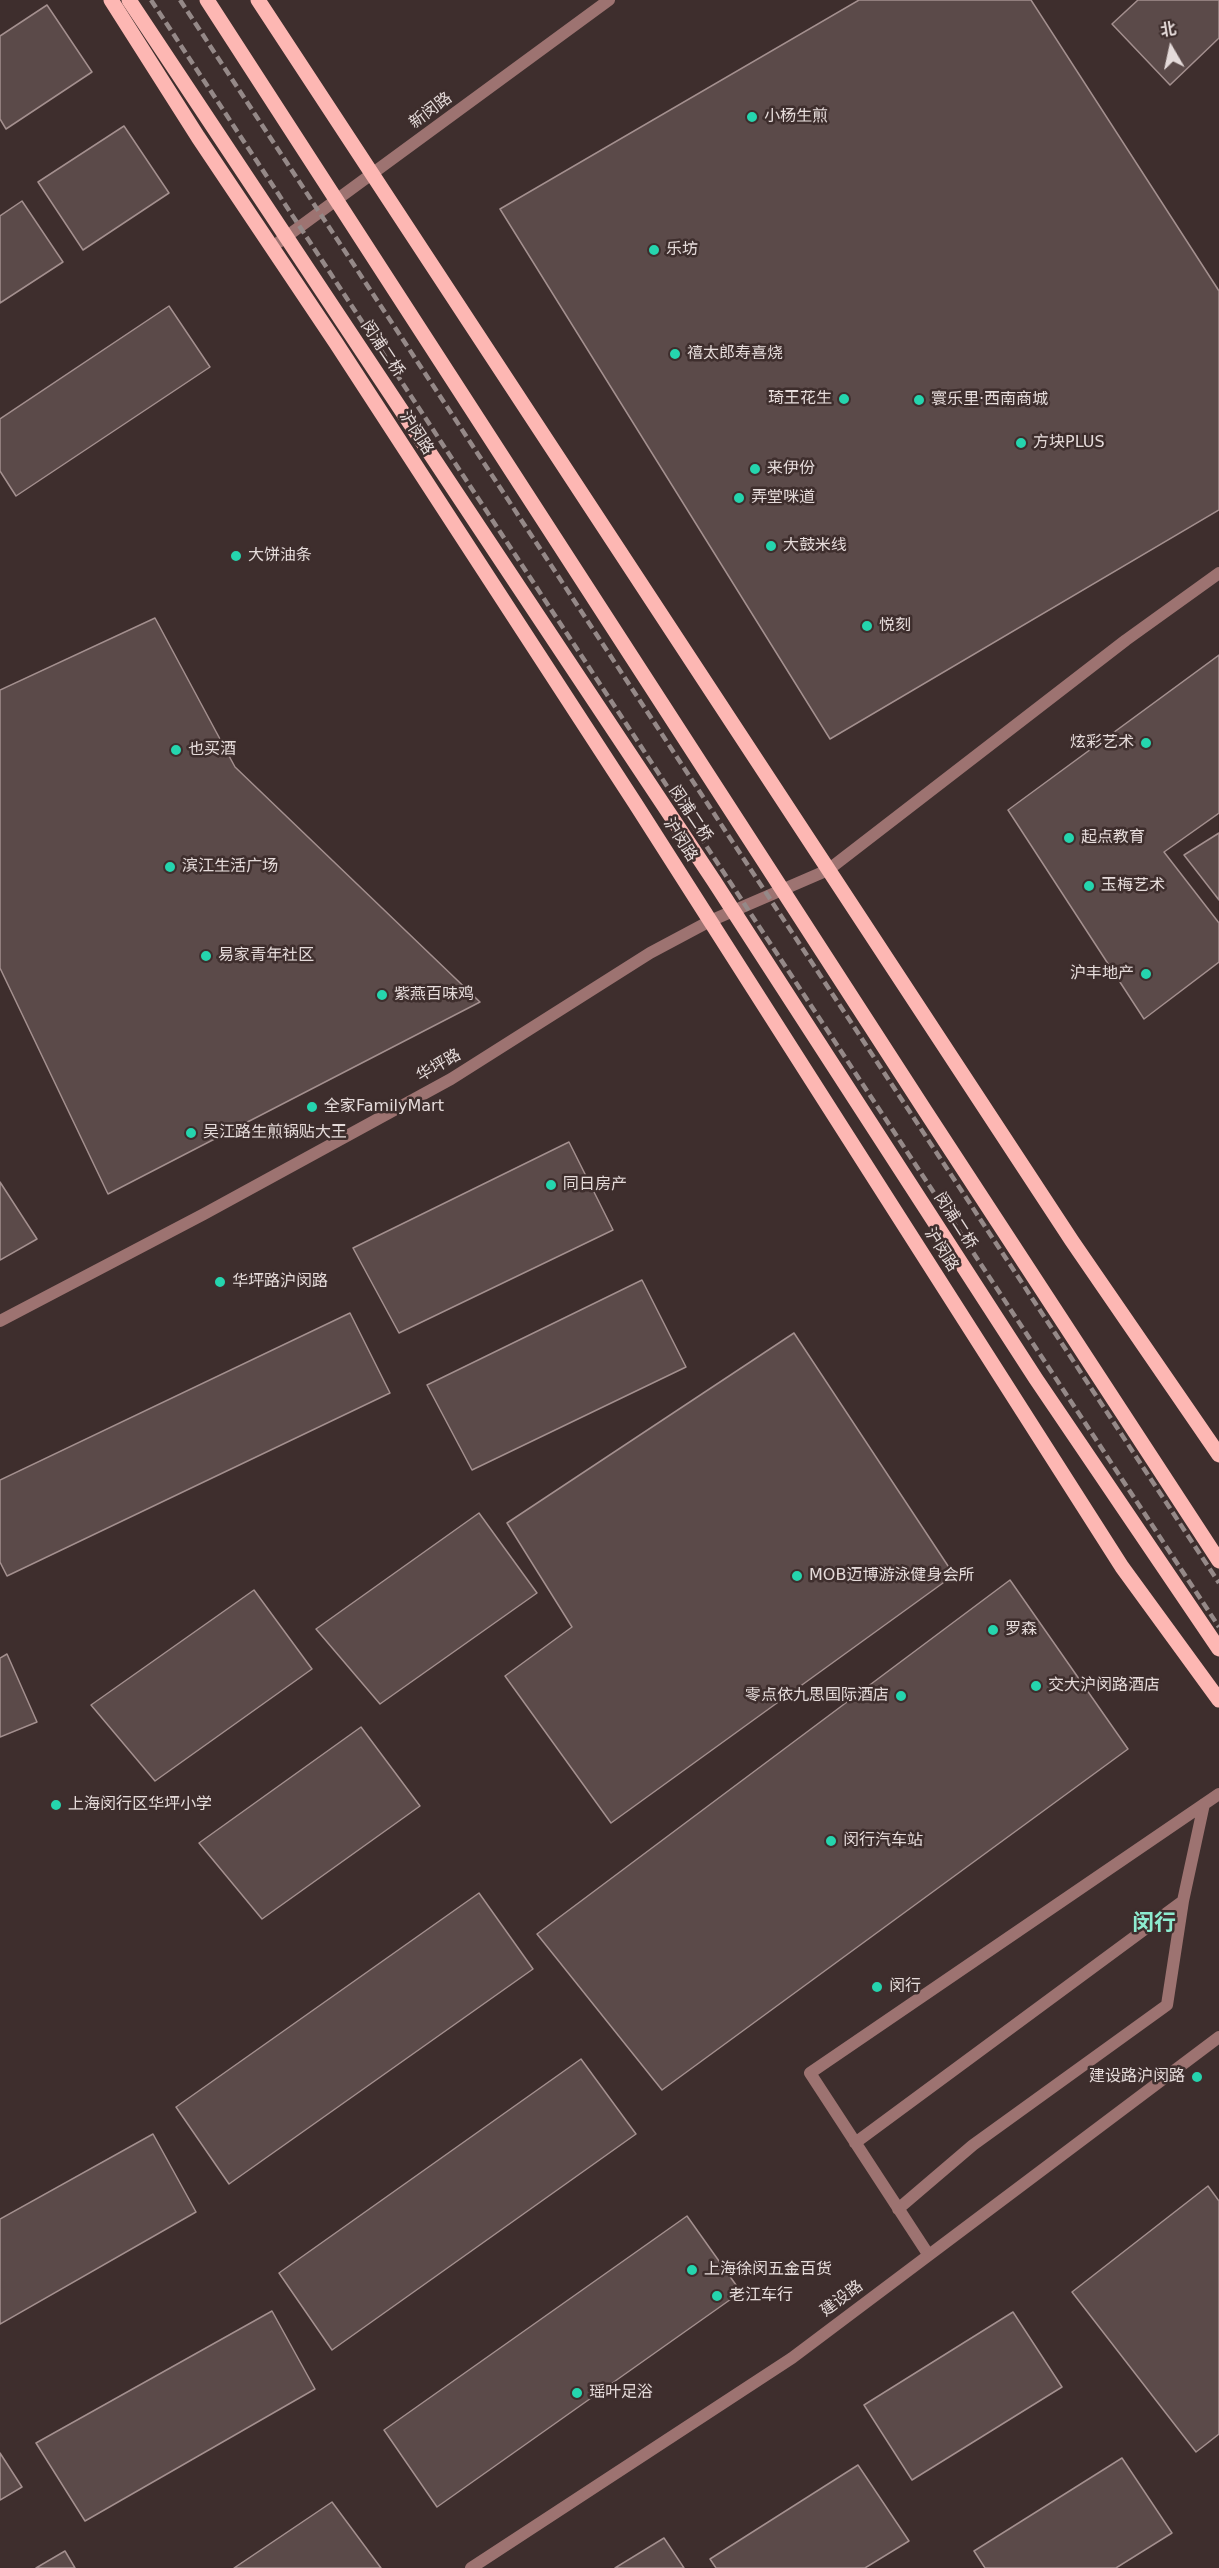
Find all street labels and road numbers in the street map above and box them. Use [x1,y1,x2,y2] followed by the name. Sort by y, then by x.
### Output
[406,89,456,133] street label: 新闵路
[356,317,408,381] street label: 闵浦二桥
[395,408,437,458] street label: 沪闵路
[664,782,716,846] street label: 闵浦二桥
[659,815,701,865] street label: 沪闵路
[413,1046,465,1086] street label: 华坪路
[930,1189,980,1253] street label: 闵浦二桥
[920,1225,962,1275] street label: 沪闵路
[817,2277,867,2321] street label: 建设路

